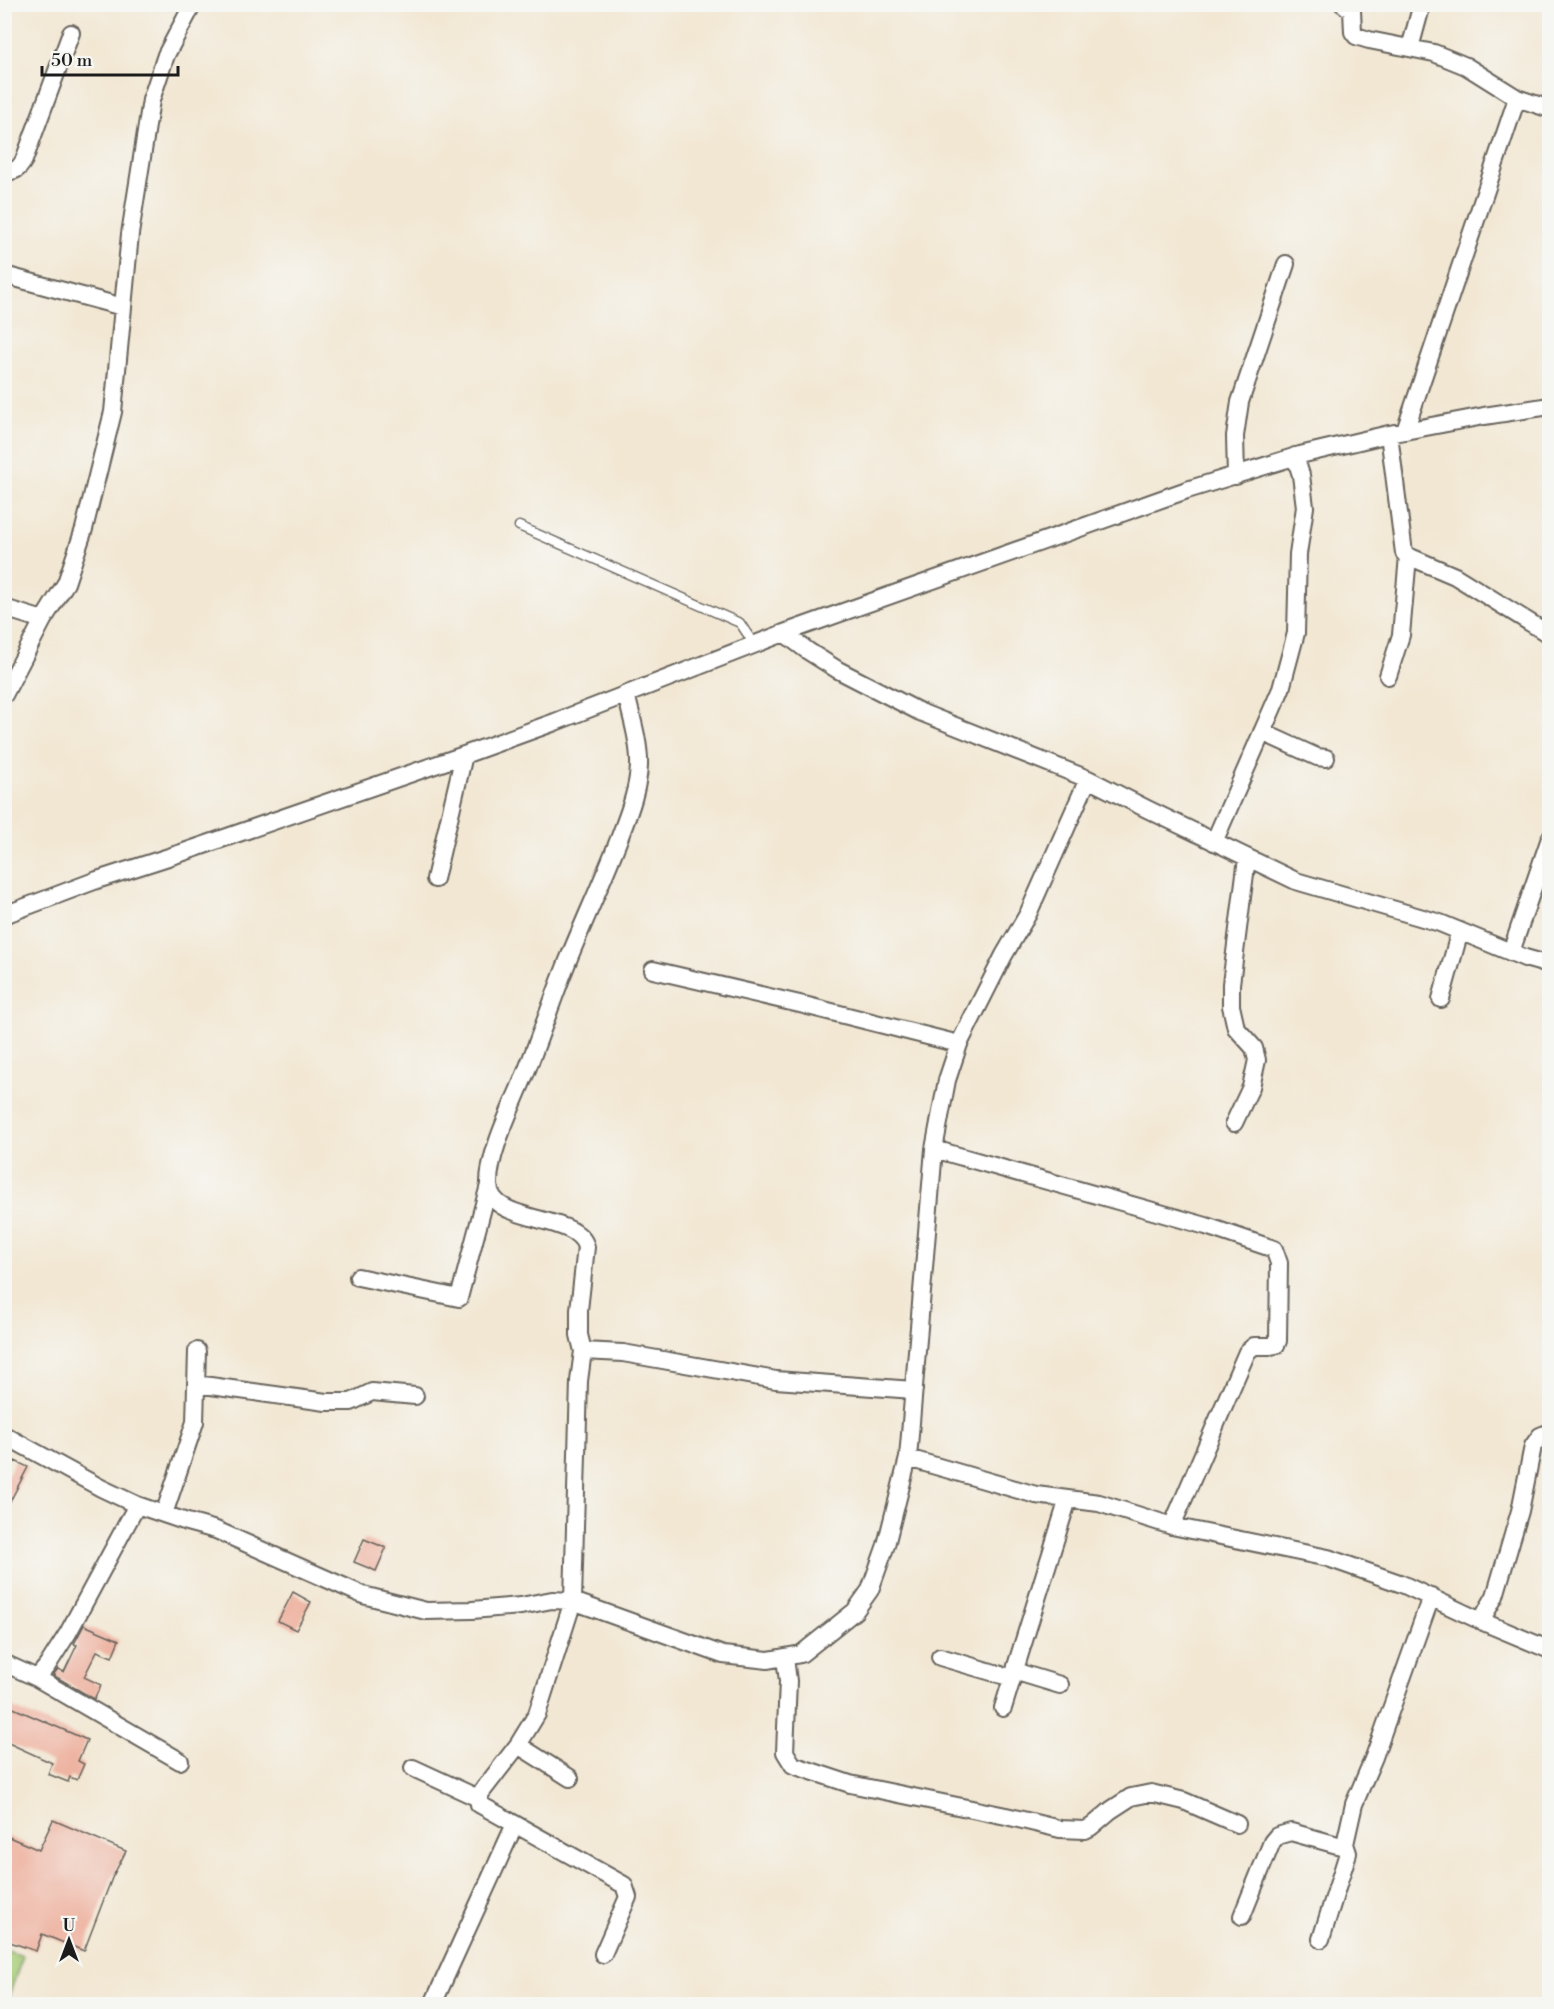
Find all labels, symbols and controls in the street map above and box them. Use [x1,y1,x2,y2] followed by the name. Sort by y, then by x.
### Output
[42,39,178,77] scale bar
[51,49,93,72] text: 50 m
[39,1910,99,1970] north arrow
[63,1916,76,1936] text: U

